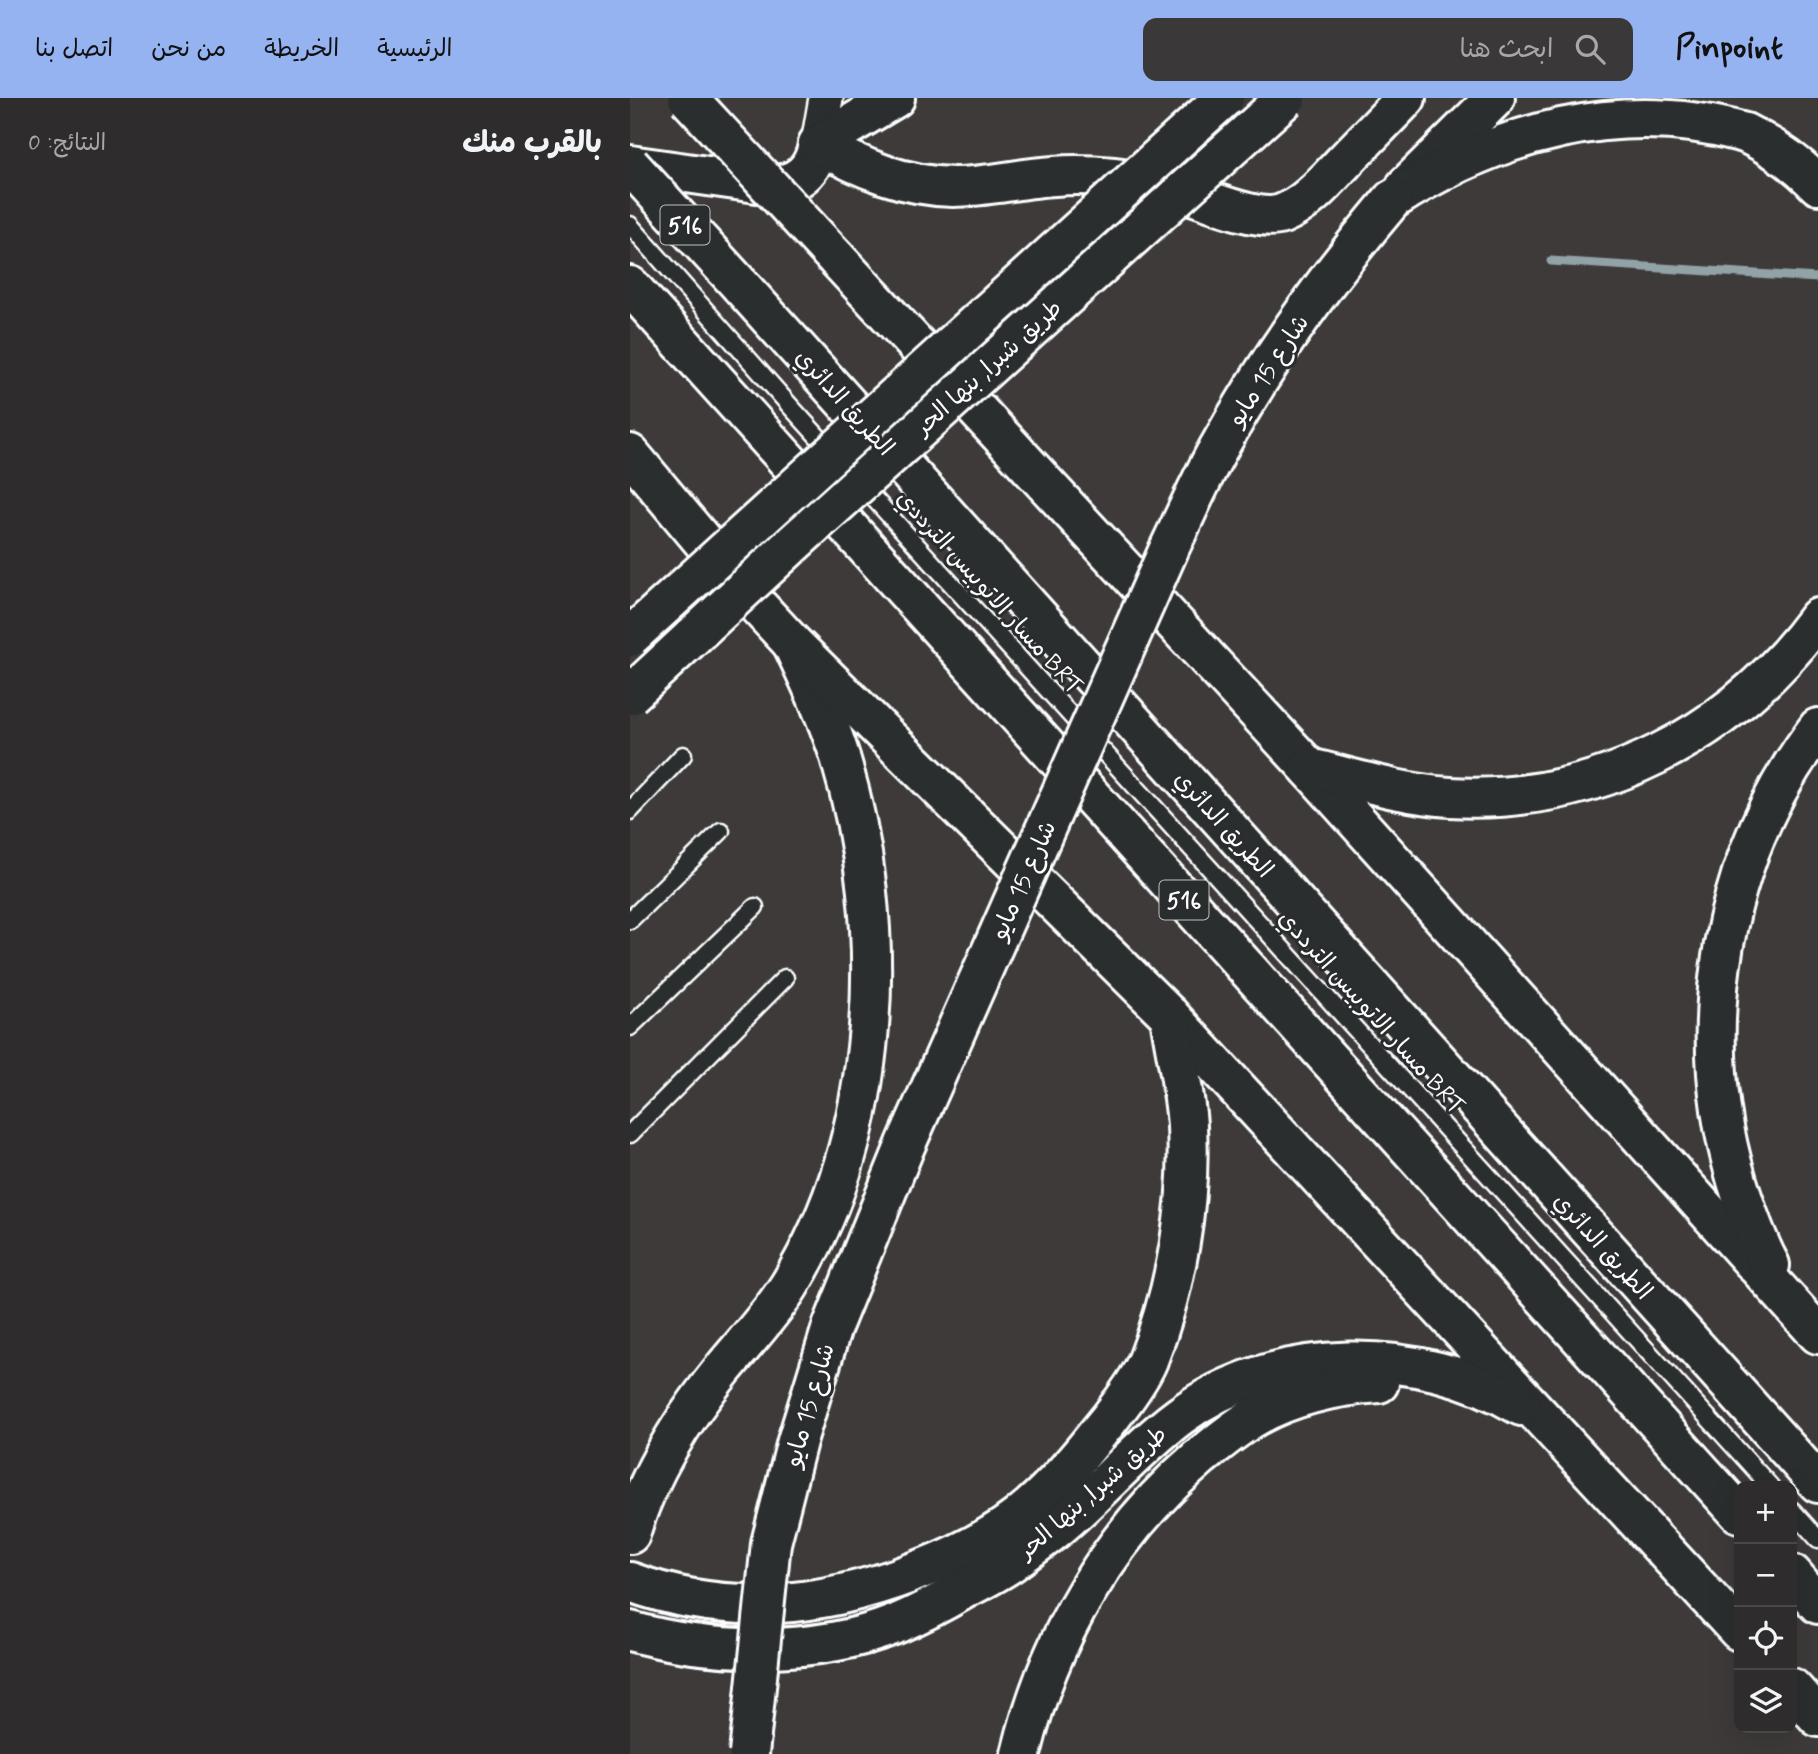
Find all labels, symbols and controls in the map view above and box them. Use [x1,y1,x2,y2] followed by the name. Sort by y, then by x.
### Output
[1143,18,1633,81] search box
[1675,27,1783,71] text: Pinpoint
[1571,30,1609,68] icon: search
[1459,33,1553,67] text: ابحث هنا
[35,34,113,65] text: اتصل بنا
[151,34,226,65] text: من نحن
[264,34,339,65] text: الخريطة
[377,34,453,65] text: الرئيسية
[462,124,602,163] text: بالقرب منك
[28,129,106,159] text: النتائج: 0
[660,206,710,244] road number: 516
[907,294,1069,444] street label: طريق شبرا, بنها الحر
[1221,309,1317,434] street label: شارع 15 مايو
[788,343,900,463] street label: الطريق الدائري
[889,484,1089,702] street label: مسار الاتوبيس الترددي BRT
[1167,765,1279,885] street label: الطريق الدائري
[984,816,1064,947] street label: شارع 15 مايو
[1160,880,1208,920] road number: 516
[1271,904,1471,1122] street label: مسار الاتوبيس الترددي BRT
[1546,1187,1658,1307] street label: الطريق الدائري
[777,1340,843,1473] street label: شارع 15 مايو
[1010,1420,1174,1568] street label: طريق شبرا, بنها الحر
[1734,1481,1797,1733] map controls
[1734,1481,1797,1544] button: +
[1734,1544,1797,1607] button: −
[1734,1607,1797,1670] button: locate
[1734,1670,1797,1733] button: layers

